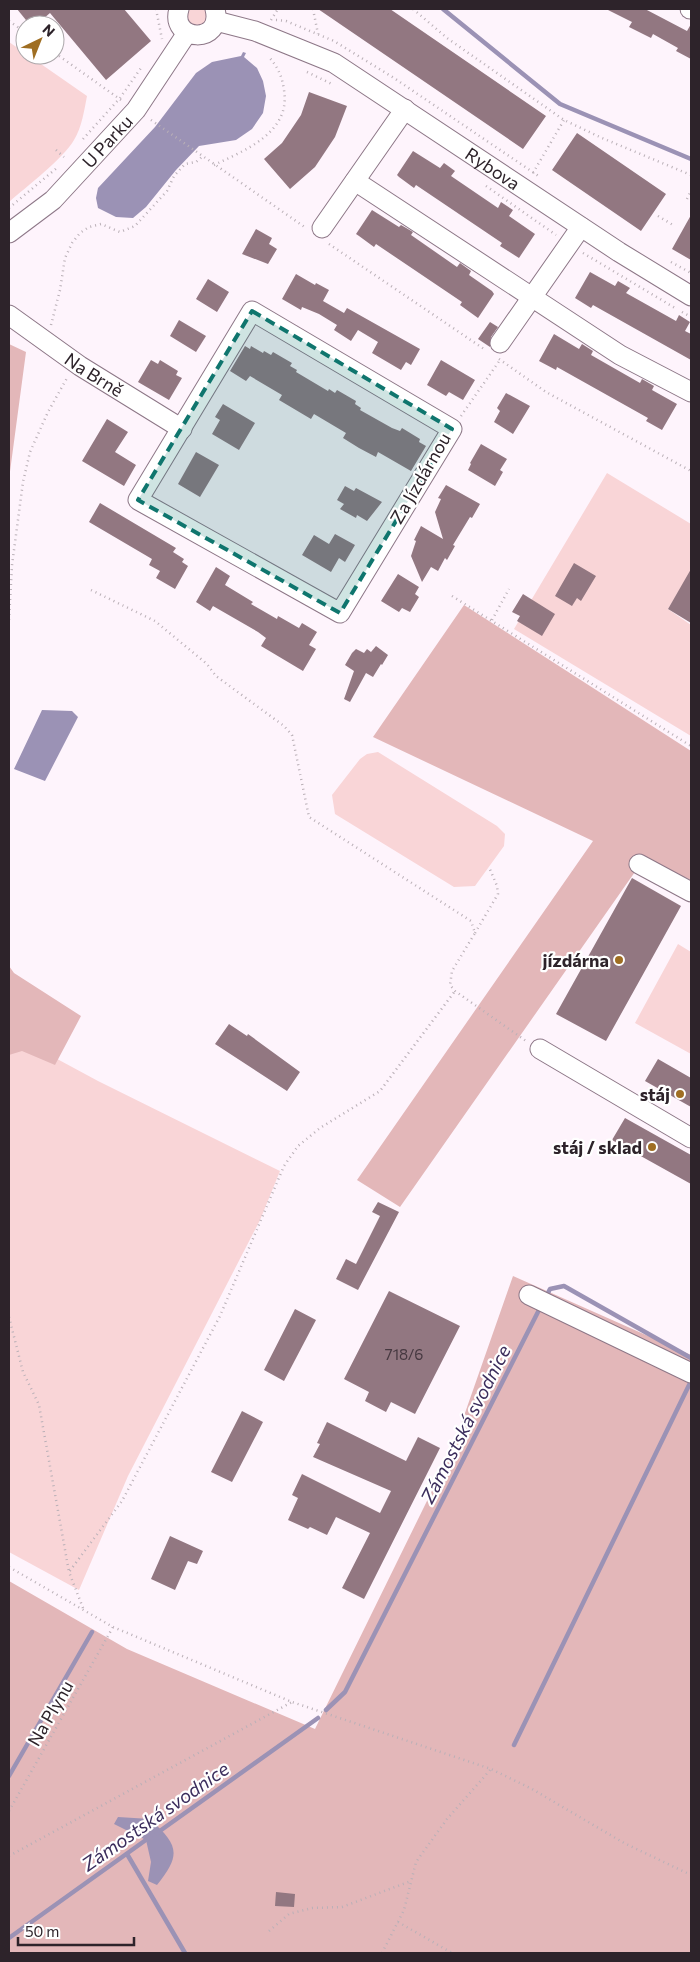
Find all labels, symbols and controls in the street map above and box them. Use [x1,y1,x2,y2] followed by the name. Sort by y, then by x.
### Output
[15,15,65,65] north arrow
[40,20,59,40] text: N
[77,110,137,172] street label: U Parku
[461,142,524,194] street label: Rybova
[61,348,128,401] street label: Na Brně
[385,428,455,528] street label: Za Jízdárnou
[541,949,609,971] place label: jízdárna
[613,954,625,966] marker: jízdárna
[640,1083,670,1105] place label: stáj
[674,1088,686,1100] marker: stáj
[553,1136,642,1158] place label: stáj / sklad
[646,1141,658,1153] marker: stáj / sklad
[415,1341,515,1508] water label: Zámostská svodnice
[385,1345,423,1363] house number: 718/6
[22,1676,78,1750] street label: Na Plynu
[76,1757,233,1876] water label: Zámostská svodnice
[18,1914,134,1946] scale bar
[25,1922,59,1940] text: 50 m

